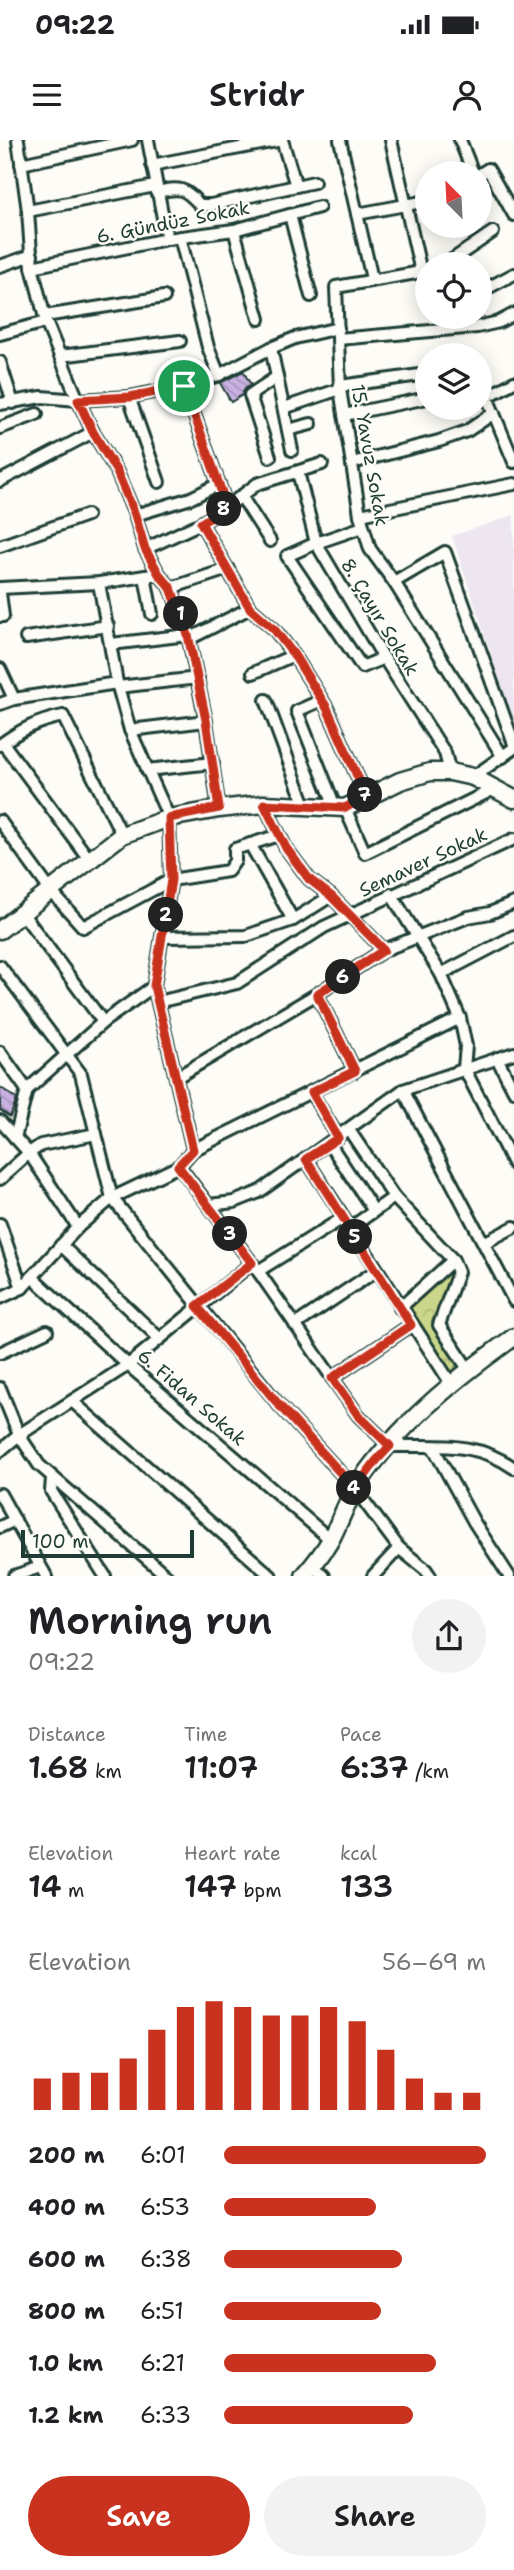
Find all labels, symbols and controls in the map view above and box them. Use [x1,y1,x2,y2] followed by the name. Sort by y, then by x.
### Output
[35,7,115,42] text: 09:22
[209,73,305,116] text: Stridr
[28,76,66,114] icon: menu
[448,76,486,114] icon: person
[415,161,492,238] north arrow
[415,161,492,420] map controls
[94,195,252,249] street label: 6. Gündüz Sokak
[415,252,492,329] button: locate
[415,343,492,420] button: layers
[154,356,214,416] pin
[165,367,203,405] icon: arrive
[345,382,395,528] street label: 15. Yavuz Sokak
[206,492,242,526] pin: 8
[217,496,230,521] text: 8
[335,554,425,680] street label: 8. Çayır Sokak
[164,596,198,631] pin: 1
[176,601,185,626] text: 1
[348,778,382,812] pin: 7
[358,782,371,807] text: 7
[355,821,491,903] street label: Semaver Sokak
[148,898,184,932] pin: 2
[159,902,172,927] text: 2
[326,960,360,994] pin: 6
[336,964,349,989] text: 6
[212,1216,247,1252] pin: 3
[338,1220,372,1254] pin: 5
[223,1221,236,1246] text: 3
[349,1224,360,1249] text: 5
[132,1343,252,1451] street label: 6. Fidan Sokak
[336,1470,372,1506] pin: 4
[347,1475,360,1500] text: 4
[21,1527,194,1559] scale bar
[32,1529,89,1554] text: 100 m
[28,1595,272,1646] text: Morning run
[412,1599,486,1673] button: share
[28,1647,95,1677] text: 09:22
[28,1722,106,1747] text: Distance
[184,1722,228,1747] text: Time
[340,1722,382,1747] text: Pace
[28,1747,89,1788] text: 1.68
[184,1747,258,1788] text: 11:07
[340,1747,409,1788] text: 6:37
[89,1759,122,1784] text: km
[409,1759,449,1784] text: /km
[28,1841,113,1866] text: Elevation
[184,1841,281,1866] text: Heart rate
[340,1841,377,1866] text: kcal
[28,1866,61,1907] text: 14
[184,1866,237,1907] text: 147
[340,1866,393,1907] text: 133
[61,1878,84,1903] text: m
[237,1878,282,1903] text: bpm
[28,1947,131,1977] text: Elevation
[382,1947,486,1977] text: 56–69 m
[28,2140,105,2170] text: 200 m
[140,2140,186,2170] text: 6:01
[28,2192,105,2222] text: 400 m
[140,2192,190,2222] text: 6:53
[28,2244,105,2274] text: 600 m
[140,2244,192,2274] text: 6:38
[28,2296,105,2326] text: 800 m
[140,2296,184,2326] text: 6:51
[28,2348,103,2378] text: 1.0 km
[140,2348,185,2378] text: 6:21
[28,2400,104,2430] text: 1.2 km
[140,2400,191,2430] text: 6:33
[28,2476,250,2556] button: Save
[264,2476,486,2556] button: Share

